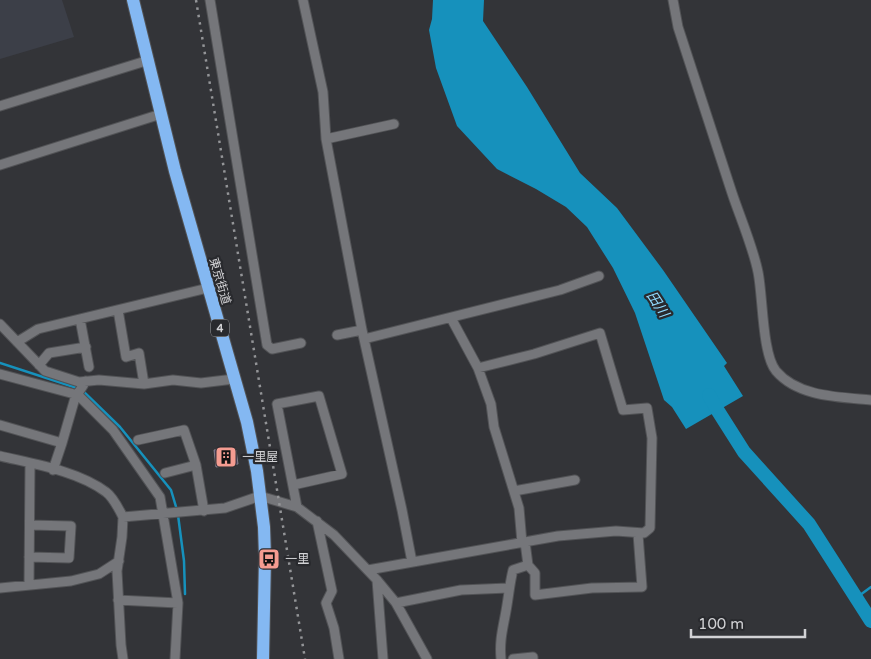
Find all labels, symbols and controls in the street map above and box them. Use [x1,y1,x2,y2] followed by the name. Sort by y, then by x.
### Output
[207,256,233,306] street label: 東京街道
[643,288,673,322] water label: 田川
[211,319,229,336] road number: 4
[214,445,238,469] building icon: 一里屋
[242,450,278,464] place label: 一里屋
[257,547,281,571] bus stop icon: 一里
[285,552,309,566] place label: 一里
[691,606,805,638] scale bar
[698,615,744,633] text: 100 m

